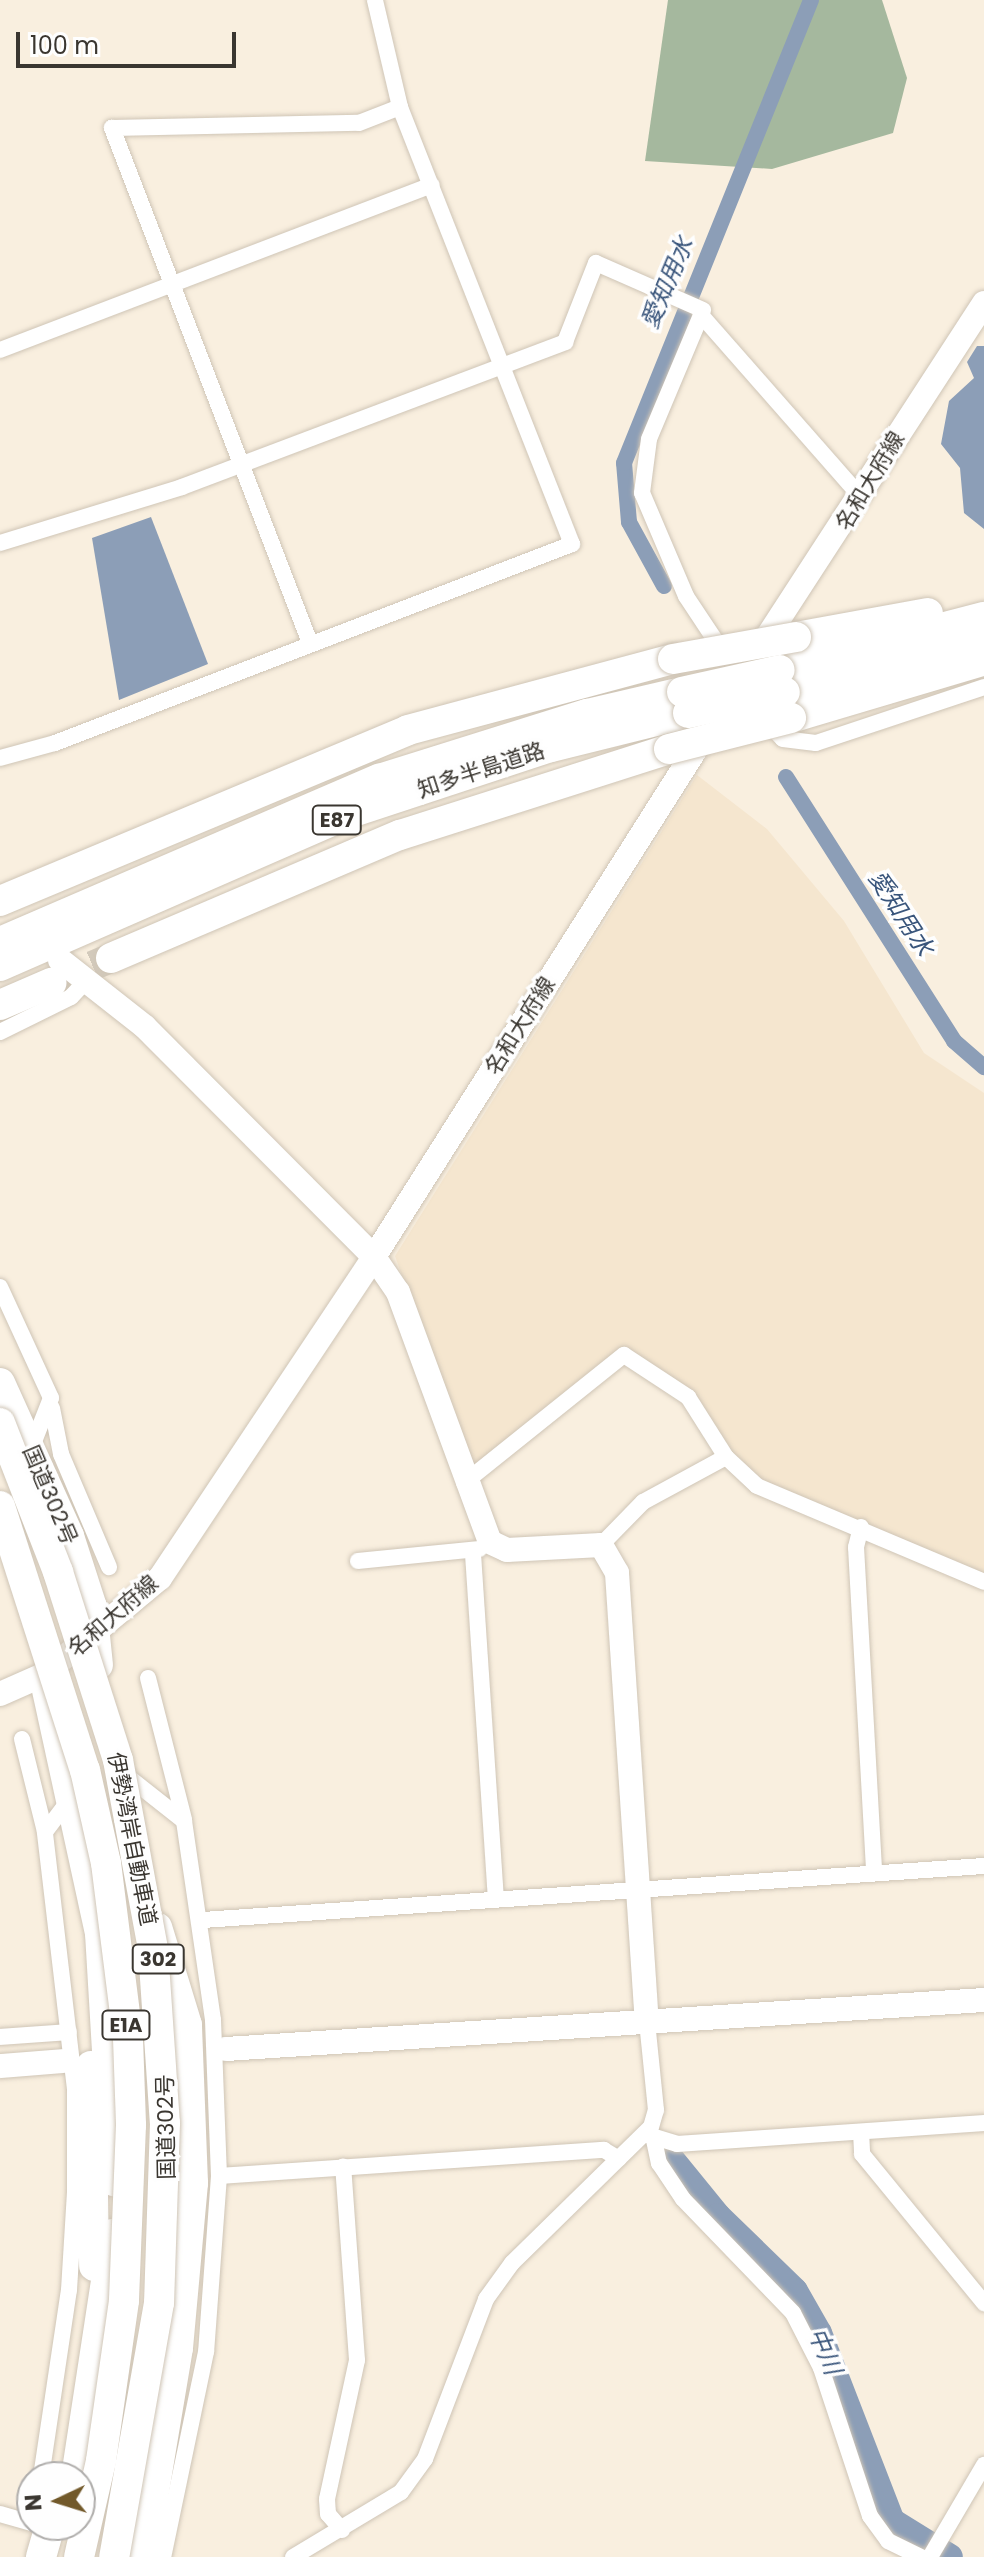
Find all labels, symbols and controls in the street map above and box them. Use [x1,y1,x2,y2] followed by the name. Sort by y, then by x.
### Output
[20,16,240,66] scale bar
[30,29,99,62] text: 100 m
[635,233,699,333] water label: 愛知用水
[830,427,910,535] street label: 名和大府線
[414,737,548,803] street label: 知多半島道路
[311,804,363,836] road number: E87
[863,865,939,961] water label: 愛知用水
[480,972,560,1080] street label: 名和大府線
[17,1441,83,1549] street label: 国道302号
[63,1570,163,1662] street label: 名和大府線
[102,1750,162,1928] street label: 伊勢湾岸自動車道
[130,1943,186,1975] road number: 302
[100,2009,152,2041] road number: E1A
[152,2074,180,2180] street label: 国道302号
[802,2323,848,2379] water label: 中川
[16,2461,96,2541] north arrow
[18,2493,50,2512] text: N

